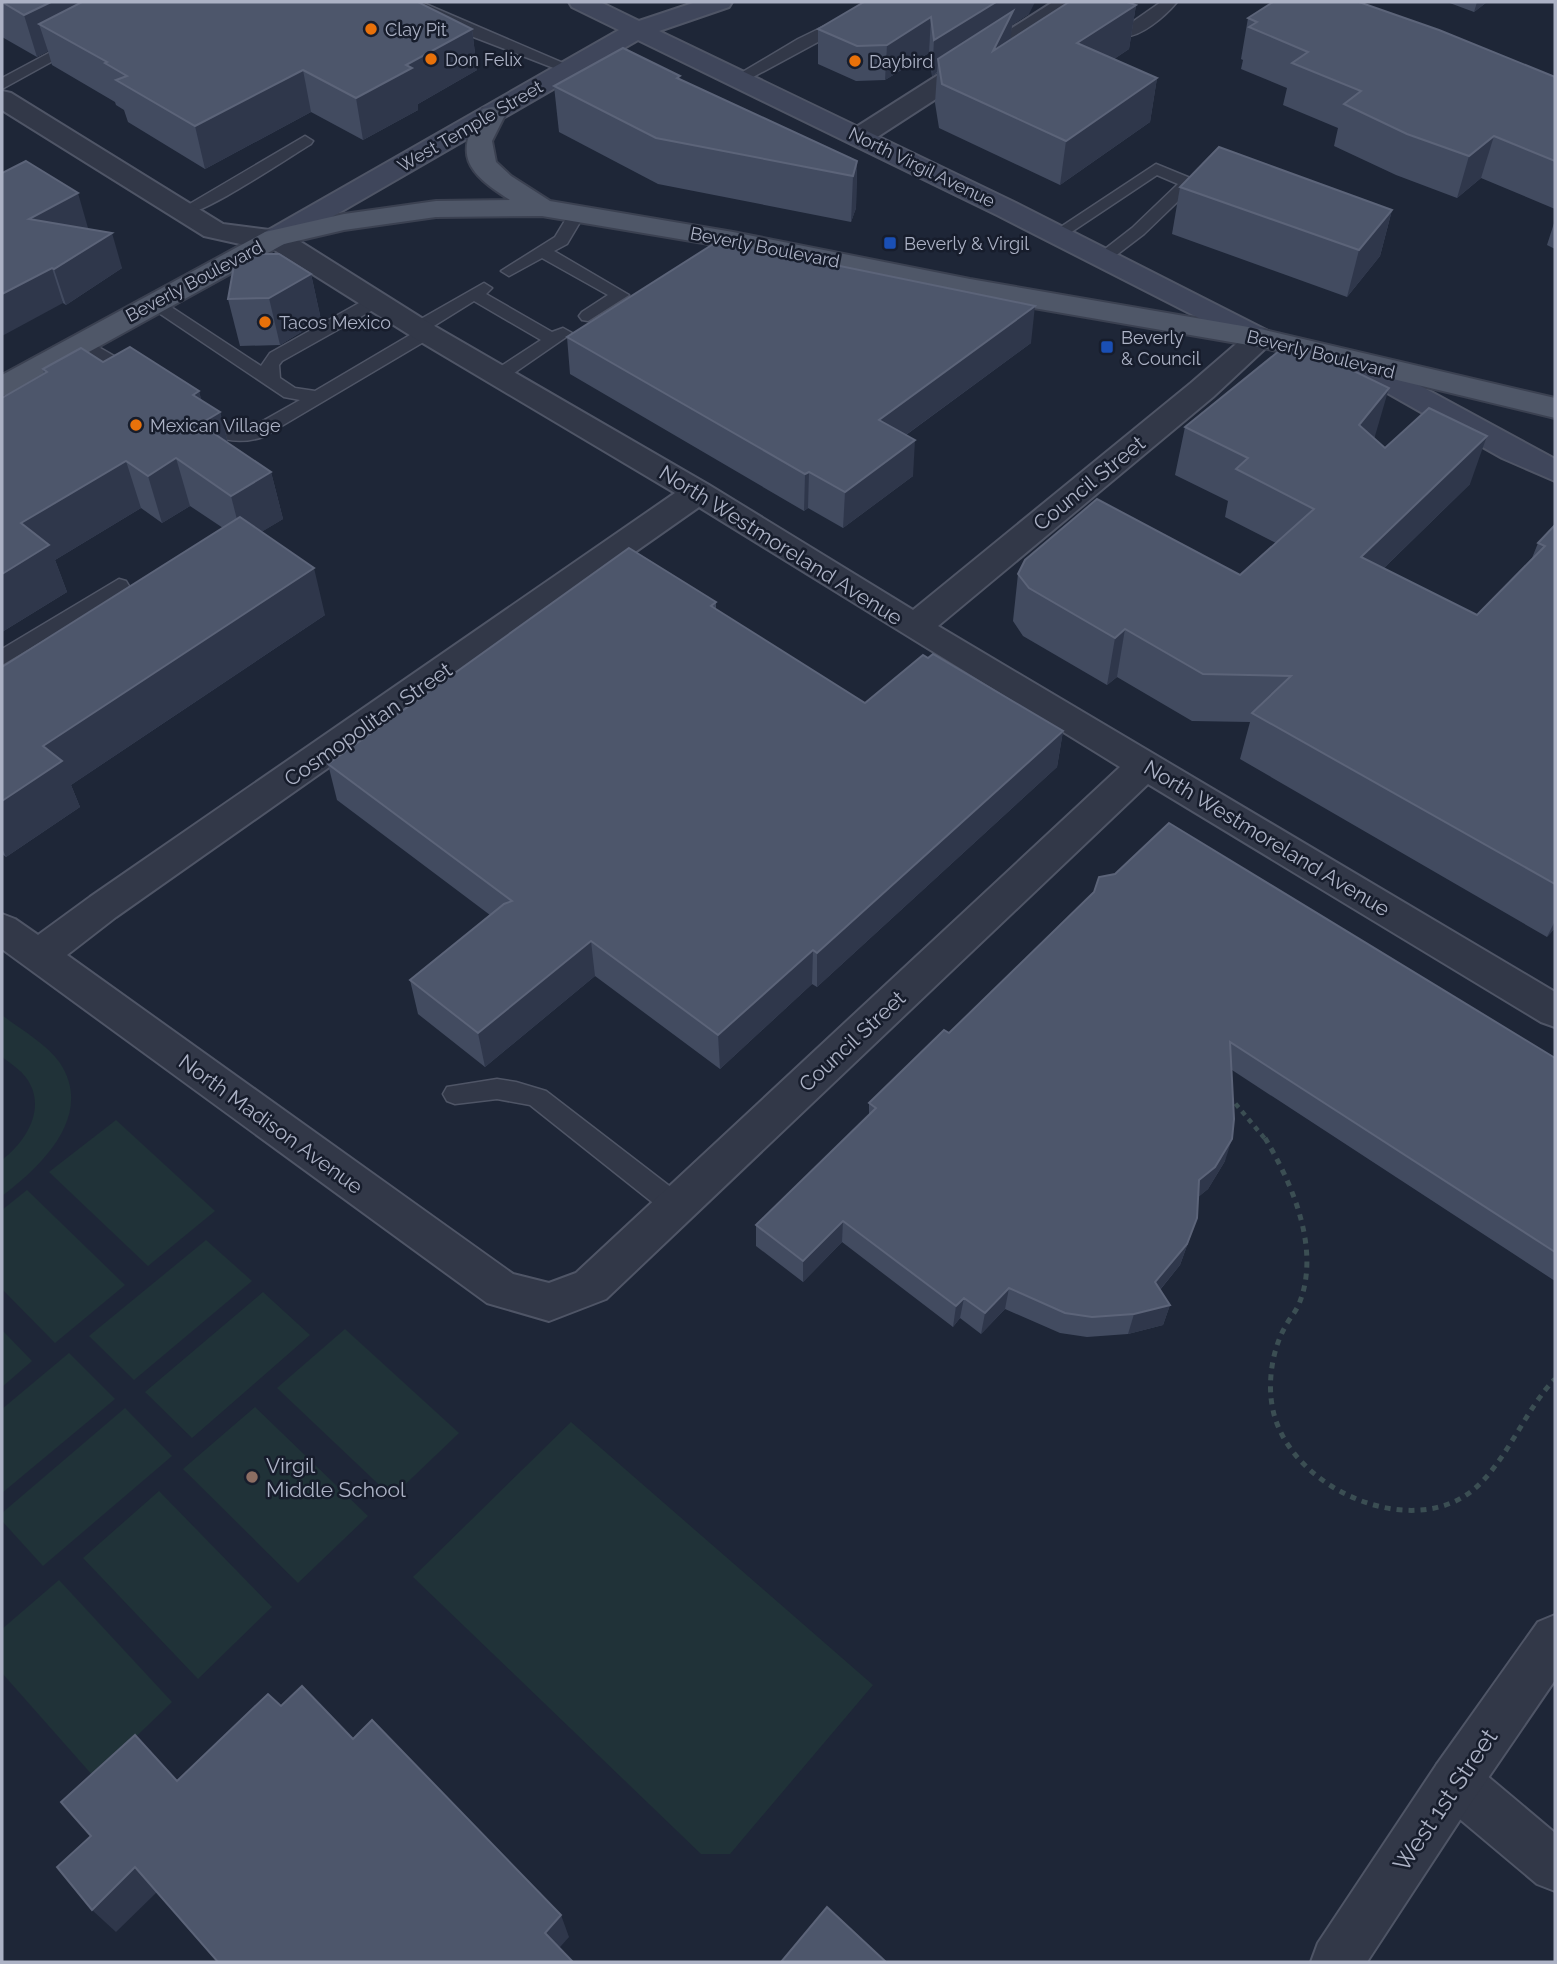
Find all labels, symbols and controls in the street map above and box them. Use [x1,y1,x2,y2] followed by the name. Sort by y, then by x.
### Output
[385,19,447,40] place label: Clay Pit
[363,21,379,37] marker: Clay Pit
[445,49,522,70] place label: Don Felix
[423,51,439,67] marker: Don Felix
[869,51,933,72] place label: Daybird
[847,53,863,69] marker: Daybird
[394,76,546,176] street label: West Temple Street
[845,122,999,212] street label: North Virgil Avenue
[688,222,842,272] street label: Beverly Boulevard
[904,233,1029,254] place label: Beverly & Virgil
[882,235,898,251] marker: Beverly & Virgil
[122,236,266,326] street label: Beverly Boulevard
[279,312,391,333] place label: Tacos Mexico
[257,314,273,330] marker: Tacos Mexico
[1245,325,1397,383] street label: Beverly Boulevard
[1121,327,1201,369] place label: Beverly & Council
[1099,339,1115,355] marker: Beverly & Council
[150,415,281,436] place label: Mexican Village
[128,417,144,433] marker: Mexican Village
[1028,430,1150,536] street label: Council Street
[655,460,907,630] street label: North Westmoreland Avenue
[279,657,457,791] street label: Cosmopolitan Street
[1140,755,1394,921] street label: North Westmoreland Avenue
[794,985,910,1097] street label: Council Street
[174,1049,368,1199] street label: North Madison Avenue
[266,1453,406,1502] place label: Virgil Middle School
[244,1469,260,1485] marker: Virgil Middle School
[1387,1723,1503,1877] street label: West 1st Street

